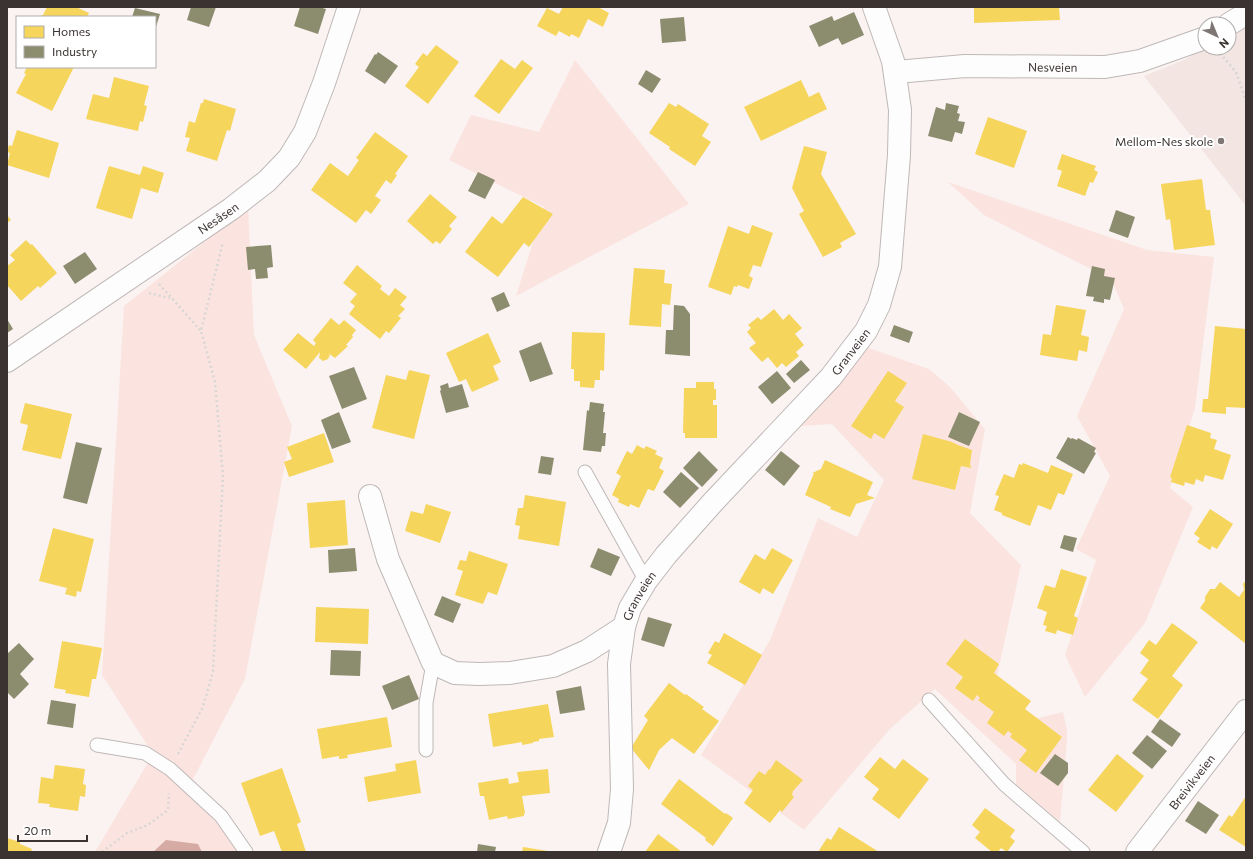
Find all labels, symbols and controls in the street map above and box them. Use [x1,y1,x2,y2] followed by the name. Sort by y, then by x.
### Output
[16,16,156,68] legend
[1197,16,1237,56] north arrow
[52,24,90,38] text: Homes
[1217,36,1232,51] text: N
[52,44,97,58] text: Industry
[1028,59,1077,74] street label: Nesveien
[1115,134,1213,148] place label: Mellom-Nes skole
[1216,136,1226,146] marker: Mellom-Nes skole
[195,199,241,236] street label: Nesåsen
[828,325,873,378] street label: Granveien
[620,568,658,622] street label: Granveien
[1166,751,1217,812] street label: Breivikveien
[18,817,87,843] scale bar
[24,823,51,837] text: 20 m

